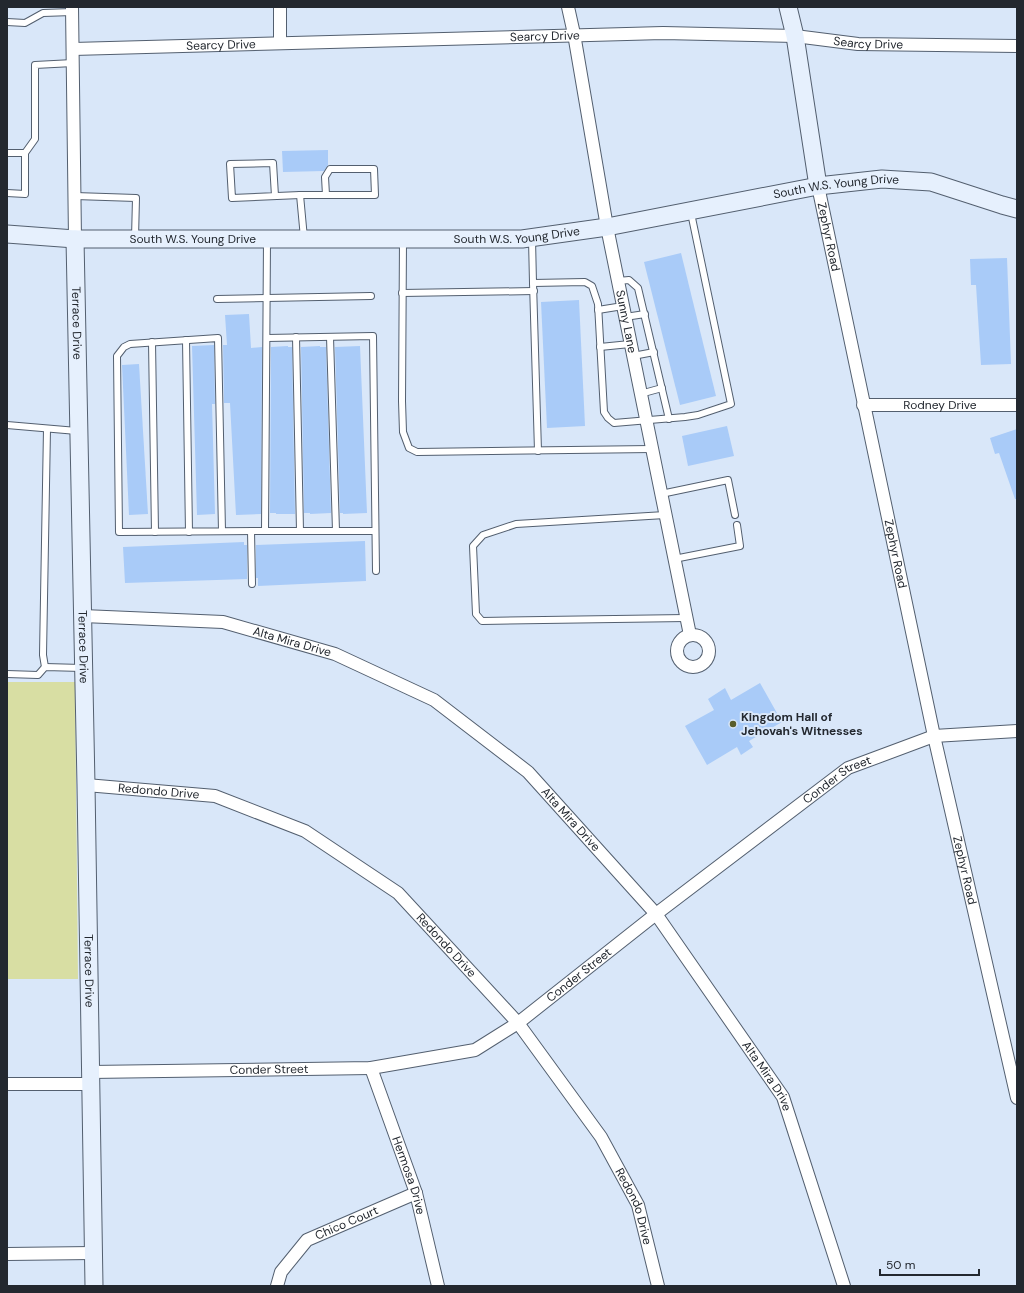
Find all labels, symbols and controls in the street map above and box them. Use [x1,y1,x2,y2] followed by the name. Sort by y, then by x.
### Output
[510,27,580,45] street label: Searcy Drive
[833,33,903,53] street label: Searcy Drive
[186,36,256,54] street label: Searcy Drive
[772,171,900,203] street label: South W.S. Young Drive
[814,201,844,273] street label: Zephyr Road
[453,223,581,247] street label: South W.S. Young Drive
[129,231,256,247] street label: South W.S. Young Drive
[68,286,85,360] street label: Terrace Drive
[612,289,640,355] street label: Sunny Lane
[903,397,977,413] street label: Rodney Drive
[881,518,911,590] street label: Zephyr Road
[74,610,92,684] street label: Terrace Drive
[251,623,333,661] street label: Alta Mira Drive
[741,709,863,739] place label: Kingdom Hall of Jehovah's Witnesses
[728,719,738,729] marker: Kingdom Hall of Jehovah's Witnesses
[800,752,874,808] street label: Conder Street
[117,780,200,803] street label: Redondo Drive
[538,784,604,855] street label: Alta Mira Drive
[949,835,980,906] street label: Zephyr Road
[413,910,480,981] street label: Redondo Drive
[80,934,98,1008] street label: Terrace Drive
[543,944,615,1006] street label: Conder Street
[739,1038,795,1113] street label: Alta Mira Drive
[230,1061,309,1078] street label: Conder Street
[388,1134,429,1216] street label: Hermosa Drive
[611,1165,656,1246] street label: Redondo Drive
[313,1202,381,1244] street label: Chico Court
[880,1251,979,1277] scale bar
[886,1257,915,1273] text: 50 m

